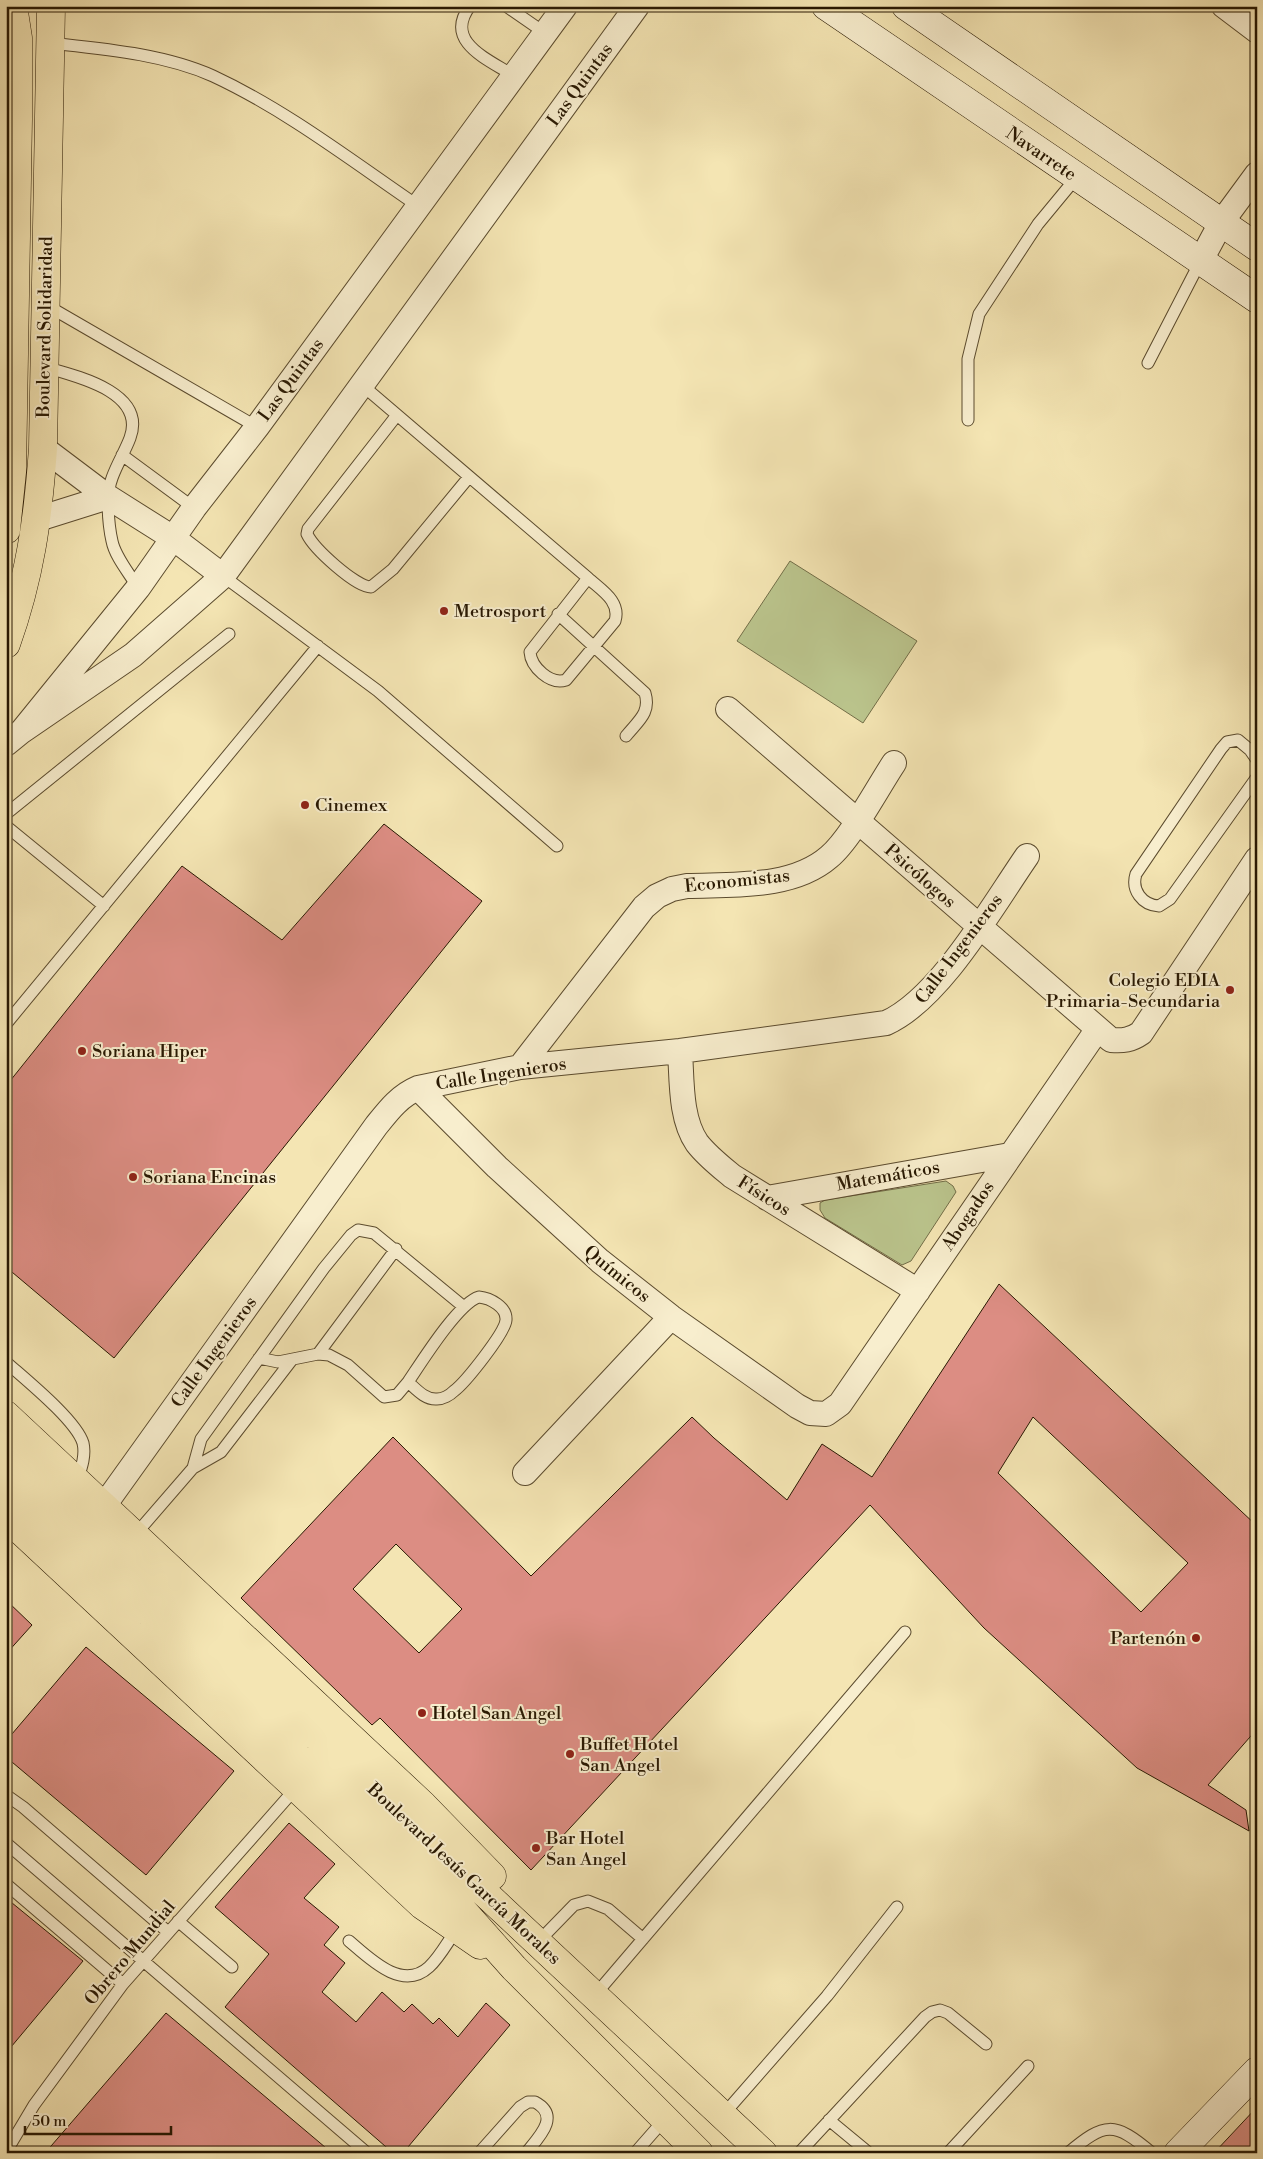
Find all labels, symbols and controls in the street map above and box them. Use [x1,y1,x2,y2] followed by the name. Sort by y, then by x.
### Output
[542,39,618,131] street label: Las Quintas
[1001,122,1081,186] street label: Navarrete
[32,235,58,419] street label: Boulevard Solidaridad
[253,334,329,426] street label: Las Quintas
[454,600,547,623] place label: Metrosport
[438,605,450,617] marker: Metrosport
[315,794,388,817] place label: Cinemex
[299,799,311,811] marker: Cinemex
[880,839,961,913] street label: Psicólogos
[683,864,791,898] street label: Economistas
[910,889,1008,1009] street label: Calle Ingenieros
[1046,969,1221,1013] place label: Colegio EDIA Primaria-Secundaria
[1224,984,1236,996] marker: Colegio EDIA Primaria-Secundaria
[92,1040,207,1063] place label: Soriana Hiper
[76,1045,88,1057] marker: Soriana Hiper
[434,1052,568,1096] street label: Calle Ingenieros
[834,1156,942,1196] street label: Matemáticos
[143,1166,276,1189] place label: Soriana Encinas
[127,1171,139,1183] marker: Soriana Encinas
[733,1171,795,1221] street label: Físicos
[936,1177,1000,1256] street label: Abogados
[579,1240,655,1308] street label: Químicos
[166,1292,262,1412] street label: Calle Ingenieros
[1110,1627,1186,1650] place label: Partenón
[1190,1632,1202,1644] marker: Partenón
[432,1702,562,1725] place label: Hotel San Angel
[416,1707,428,1719] marker: Hotel San Angel
[579,1733,679,1777] place label: Buffet Hotel San Angel
[564,1748,576,1760] marker: Buffet Hotel San Angel
[362,1777,566,1970] street label: Boulevard Jesús García Morales
[545,1827,627,1871] place label: Bar Hotel San Angel
[530,1842,542,1854] marker: Bar Hotel San Angel
[79,1895,181,2010] street label: Obrero Mundial
[25,2104,171,2136] scale bar
[32,2112,66,2131] text: 50 m

